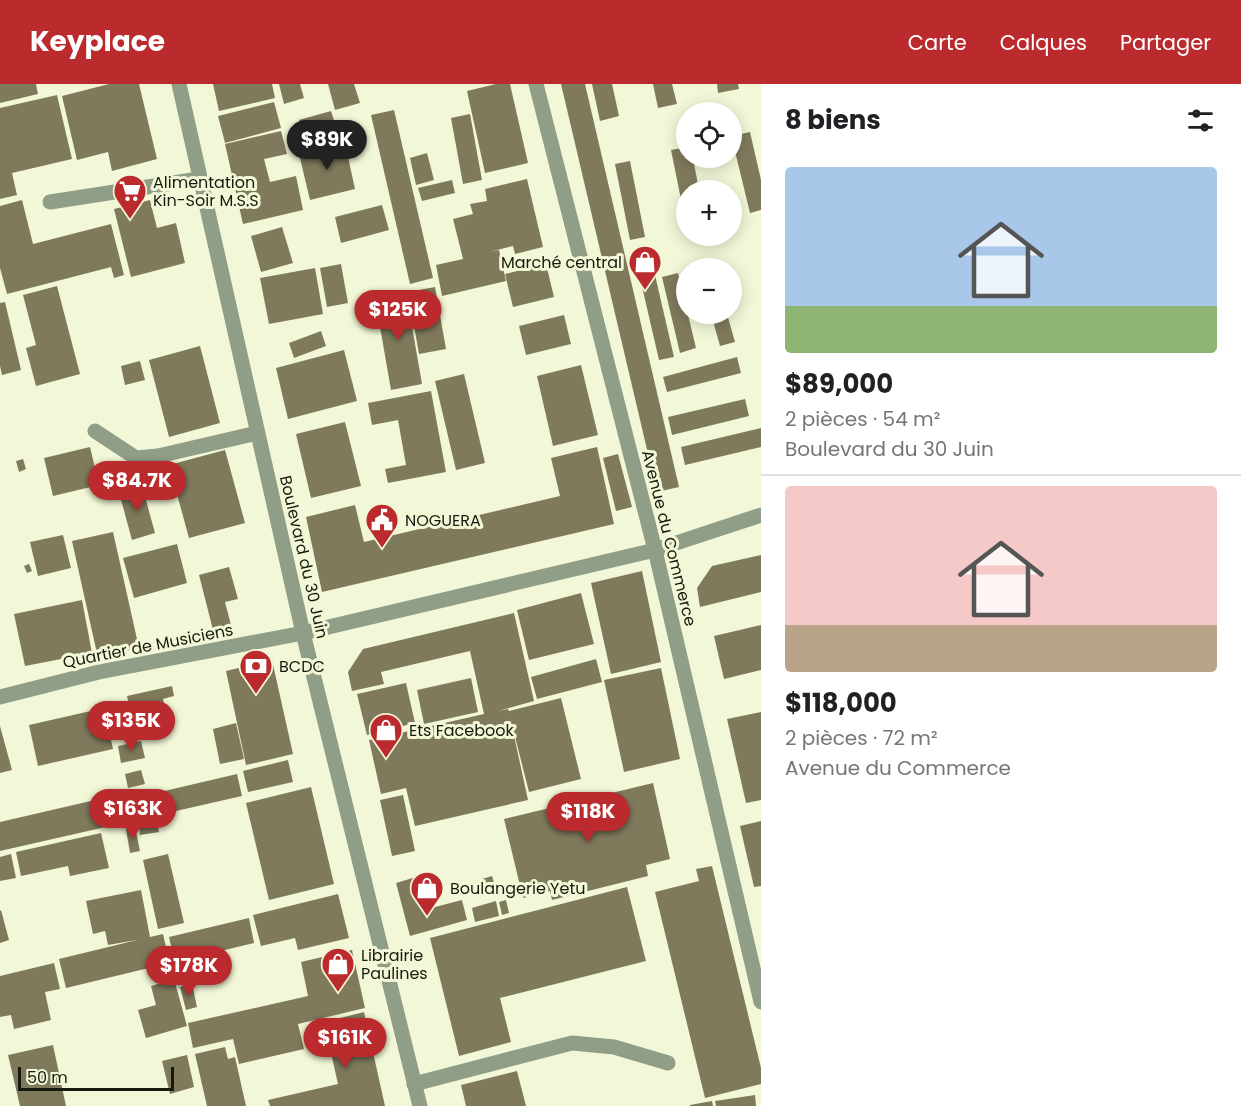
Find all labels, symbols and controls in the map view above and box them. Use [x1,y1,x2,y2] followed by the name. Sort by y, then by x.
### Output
[30,22,165,61] text: Keyplace
[908,28,967,57] text: Carte
[1000,28,1087,57] text: Calques
[1120,28,1211,57] text: Partager
[676,102,742,324] map controls
[676,102,742,168] button: locate
[785,102,881,138] text: 8 biens
[1184,104,1217,137] icon: filters
[291,120,363,171] pin: $89K
[301,125,353,153] text: $89K
[153,171,259,212] place label: Alimentation Kin-Soir M.S.S
[112,173,148,220] supermarket icon: Alimentation Kin-Soir M.S.S
[676,180,742,246] button: +
[947,206,1055,314] icon: home
[627,244,663,291] shop icon: Marché central
[501,251,622,274] place label: Marché central
[676,258,742,324] button: −
[356,290,440,341] pin: $125K
[368,295,428,323] text: $125K
[785,366,893,402] text: $89,000
[785,405,940,433] text: 2 pièces · 54 m²
[785,435,994,463] text: Boulevard du 30 Juin
[636,448,702,629] street label: Avenue du Commerce
[88,461,186,512] pin: $84.7K
[102,466,172,494] text: $84.7K
[274,473,334,641] street label: Boulevard du 30 Juin
[364,502,400,549] public building icon: NOGUERA
[405,509,481,532] place label: NOGUERA
[947,525,1055,633] icon: home
[61,618,235,674] street label: Quartier de Musiciens
[238,648,274,695] bank icon: BCDC
[279,655,325,678] place label: BCDC
[785,685,897,721] text: $118,000
[89,701,173,752] pin: $135K
[101,706,161,734] text: $135K
[368,712,404,759] shop icon: Ets Facebook
[409,719,514,742] place label: Ets Facebook
[785,724,938,752] text: 2 pièces · 72 m²
[785,754,1011,782] text: Avenue du Commerce
[91,789,175,840] pin: $163K
[546,792,630,843] pin: $118K
[103,794,163,822] text: $163K
[560,797,616,825] text: $118K
[409,870,445,917] shop icon: Boulangerie Yetu
[450,877,585,900] place label: Boulangerie Yetu
[361,944,428,985] place label: Librairie Paulines
[147,946,231,997] pin: $178K
[320,946,356,993] shop icon: Librairie Paulines
[160,951,218,979] text: $178K
[303,1018,387,1069] pin: $161K
[318,1023,372,1051] text: $161K
[18,1064,174,1092] scale bar
[27,1066,68,1089] text: 50 m

